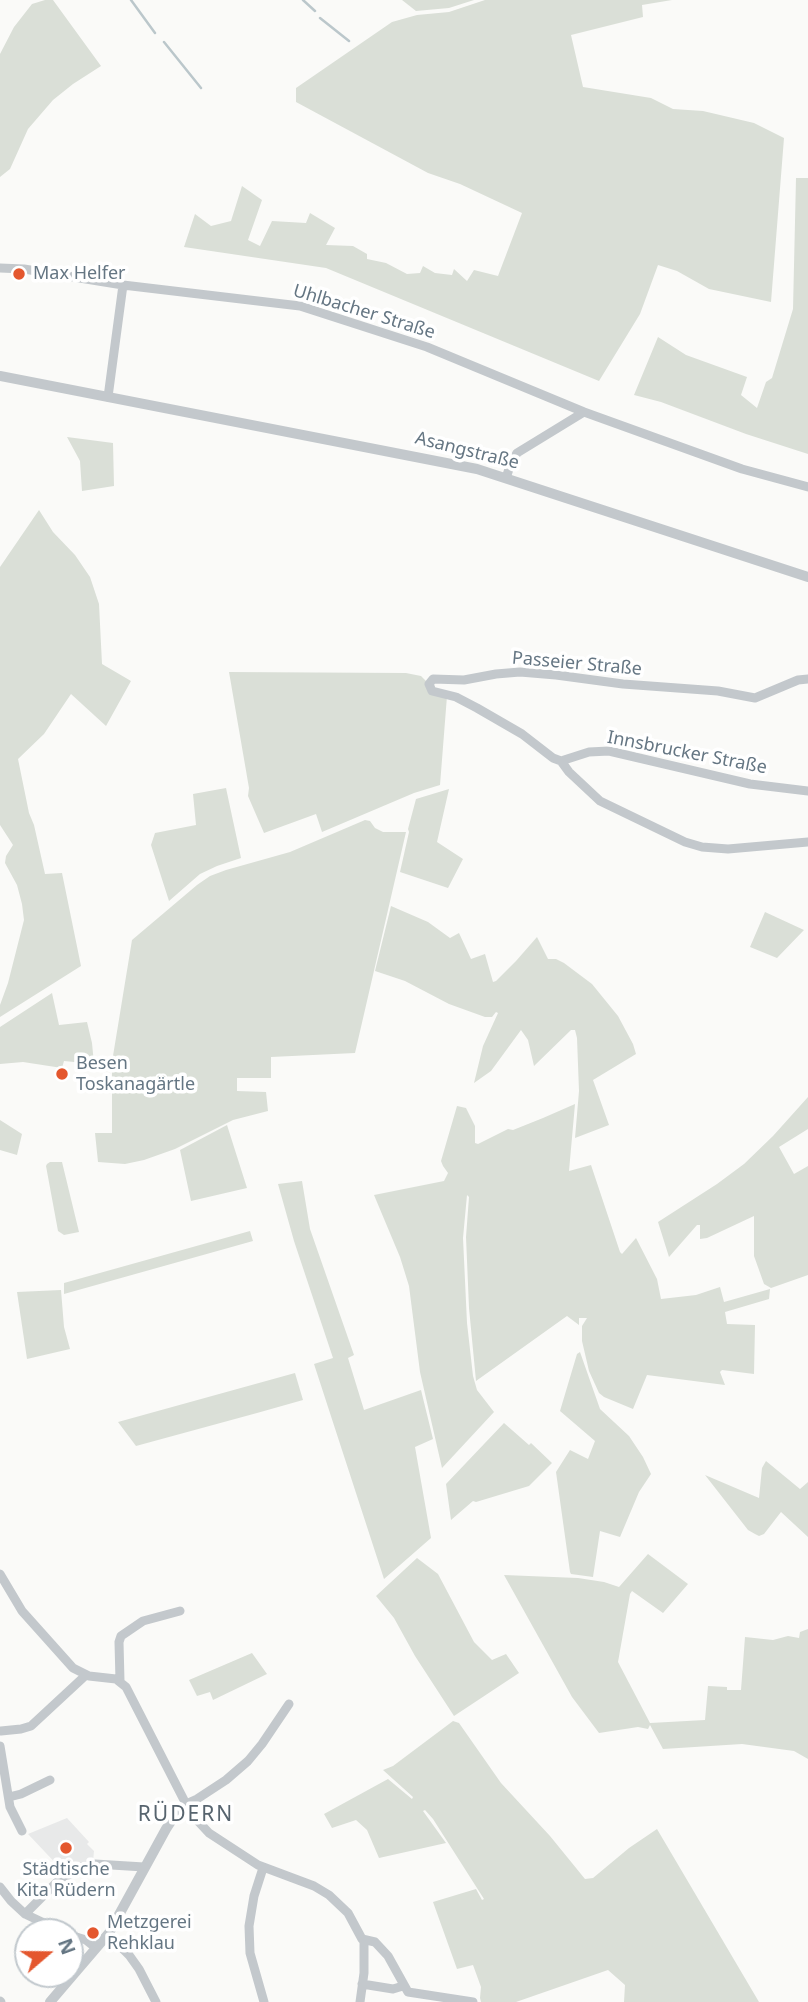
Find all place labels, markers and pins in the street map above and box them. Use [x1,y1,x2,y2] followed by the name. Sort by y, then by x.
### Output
[33,263,126,285] place label: Max Helfer
[11,266,27,282] marker: Max Helfer
[76,1053,195,1096] place label: Besen Toskanagärtle
[54,1066,70,1082] marker: Besen Toskanagärtle
[58,1840,74,1856] marker: Städtische Kita Rüdern
[16,1859,116,1902] place label: Städtische Kita Rüdern
[107,1912,192,1954] place label: Metzgerei Rehklau
[85,1925,101,1941] marker: Metzgerei Rehklau

